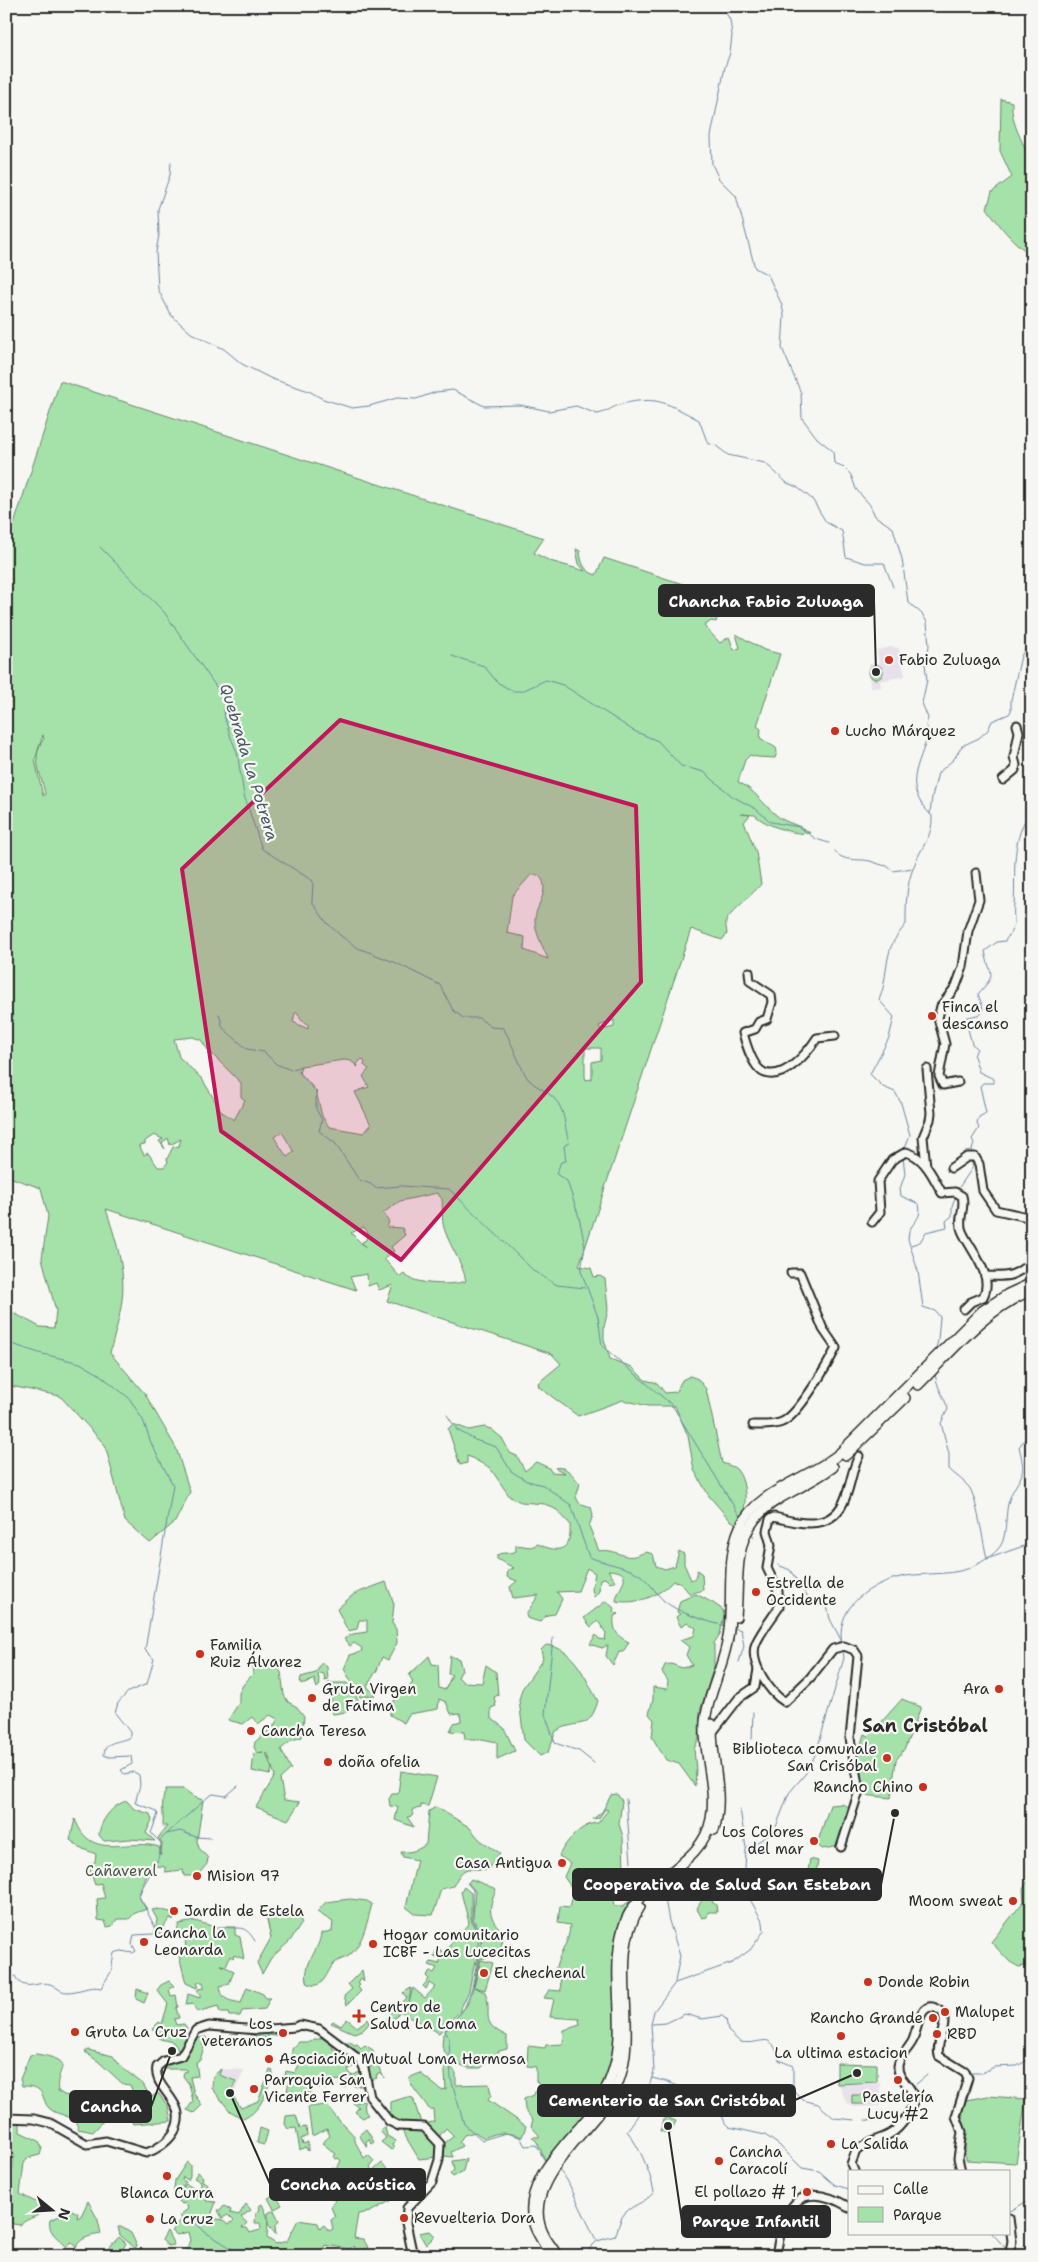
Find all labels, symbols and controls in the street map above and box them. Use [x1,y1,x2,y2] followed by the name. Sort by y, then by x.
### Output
[659,585,874,616] callout: Chancha Fabio Zuluaga
[668,591,864,612] text: Chancha Fabio Zuluaga
[899,650,1001,670] place label: Fabio Zuluaga
[883,654,895,666] marker: Fabio Zuluaga
[215,681,283,843] water label: Quebrada La Potrera
[845,721,956,741] place label: Lucho Márquez
[829,725,841,737] marker: Lucho Márquez
[942,997,1009,1034] place label: Finca el descanso
[926,1010,938,1022] marker: Finca el descanso
[766,1573,844,1610] place label: Estrella de Occidente
[750,1586,762,1598] marker: Estrella de Occidente
[210,1635,302,1672] place label: Familia Ruiz Álvarez
[194,1648,206,1660] marker: Familia Ruiz Álvarez
[322,1679,416,1716] place label: Gruta Virgen de Fatima
[963,1679,990,1699] place label: Ara
[993,1683,1005,1695] marker: Ara
[306,1692,318,1704] marker: Gruta Virgen de Fatima
[862,1714,988,1738] district label: San Cristóbal
[261,1721,367,1741] place label: Cancha Teresa
[245,1725,257,1737] marker: Cancha Teresa
[733,1739,877,1776] place label: Biblioteca comunale San Crisóbal
[338,1752,421,1772] place label: doña ofelia
[881,1752,893,1764] marker: Biblioteca comunale San Crisóbal
[322,1756,334,1768] marker: doña ofelia
[814,1777,913,1797] place label: Rancho Chino
[917,1781,929,1793] marker: Rancho Chino
[722,1822,804,1859] place label: Los Colores del mar
[808,1835,820,1847] marker: Los Colores del mar
[455,1853,553,1873] place label: Casa Antigua
[556,1857,568,1869] marker: Casa Antigua
[85,1861,158,1881] park label: Cañaveral
[207,1866,280,1886] place label: Mision 97
[573,1869,881,1900] callout: Cooperativa de Salud San Esteban
[191,1870,203,1882] marker: Mision 97
[583,1874,871,1895] text: Cooperativa de Salud San Esteban
[908,1891,1003,1911] place label: Moom sweat
[1007,1895,1019,1907] marker: Moom sweat
[184,1901,304,1921] place label: Jardin de Estela
[168,1905,180,1917] marker: Jardin de Estela
[154,1923,227,1960] place label: Cancha la Leonarda
[383,1925,531,1962] place label: Hogar comunitario ICBF - Las Lucecitas
[138,1936,150,1948] marker: Cancha la Leonarda
[367,1938,379,1950] marker: Hogar comunitario ICBF - Las Lucecitas
[494,1963,586,1983] place label: El chechenal
[478,1967,490,1979] marker: El chechenal
[878,1972,970,1992] place label: Donde Robin
[862,1976,874,1988] marker: Donde Robin
[370,1997,477,2034] place label: Centro de Salud La Loma
[955,2002,1015,2022] place label: Malupet
[939,2006,951,2018] marker: Malupet
[810,2008,923,2028] place label: Rancho Grande
[352,2009,366,2023] marker: Centro de Salud La Loma
[927,2012,939,2024] marker: Rancho Grande
[202,2014,273,2051] place label: Los veteranos
[85,2022,187,2042] place label: Gruta La Cruz
[947,2024,977,2044] place label: RBD
[69,2026,81,2038] marker: Gruta La Cruz
[277,2027,289,2039] marker: Los veteranos
[931,2028,943,2040] marker: RBD
[835,2030,847,2042] marker: La ultima estacion
[774,2043,908,2063] place label: La ultima estacion
[279,2049,526,2069] place label: Asociación Mutual Loma Hermosa
[263,2053,275,2065] marker: Asociación Mutual Loma Hermosa
[264,2070,367,2107] place label: Parroquia San Vicente Ferrer
[892,2074,904,2086] marker: Pastelería Lucy #2
[248,2083,260,2095] marker: Parroquia San Vicente Ferrer
[538,2085,795,2116] callout: Cementerio de San Cristóbal
[862,2087,934,2124] place label: Pastelería Lucy #2
[548,2090,786,2111] text: Cementerio de San Cristóbal
[70,2091,151,2122] callout: Cancha
[80,2096,142,2117] text: Cancha
[841,2134,909,2154] place label: La Salida
[825,2138,837,2150] marker: La Salida
[729,2142,788,2179] place label: Cancha Caracolí
[713,2155,725,2167] marker: Cancha Caracolí
[270,2169,425,2200] callout: Concha acústica
[161,2170,173,2182] marker: Blanca Curra
[848,2170,1010,2234] legend
[280,2174,416,2195] text: Concha acústica
[893,2179,929,2199] text: Calle
[694,2182,797,2202] place label: El pollazo # 1
[120,2183,214,2203] place label: Blanca Curra
[28,2184,78,2234] north arrow
[801,2186,813,2198] marker: El pollazo # 1
[893,2205,942,2225] text: Parque
[54,2206,75,2222] text: N
[682,2206,830,2237] callout: Parque Infantil
[414,2208,536,2228] place label: Revuelteria Dora
[160,2209,214,2229] place label: La cruz
[692,2211,820,2232] text: Parque Infantil
[398,2212,410,2224] marker: Revuelteria Dora
[144,2213,156,2225] marker: La cruz

